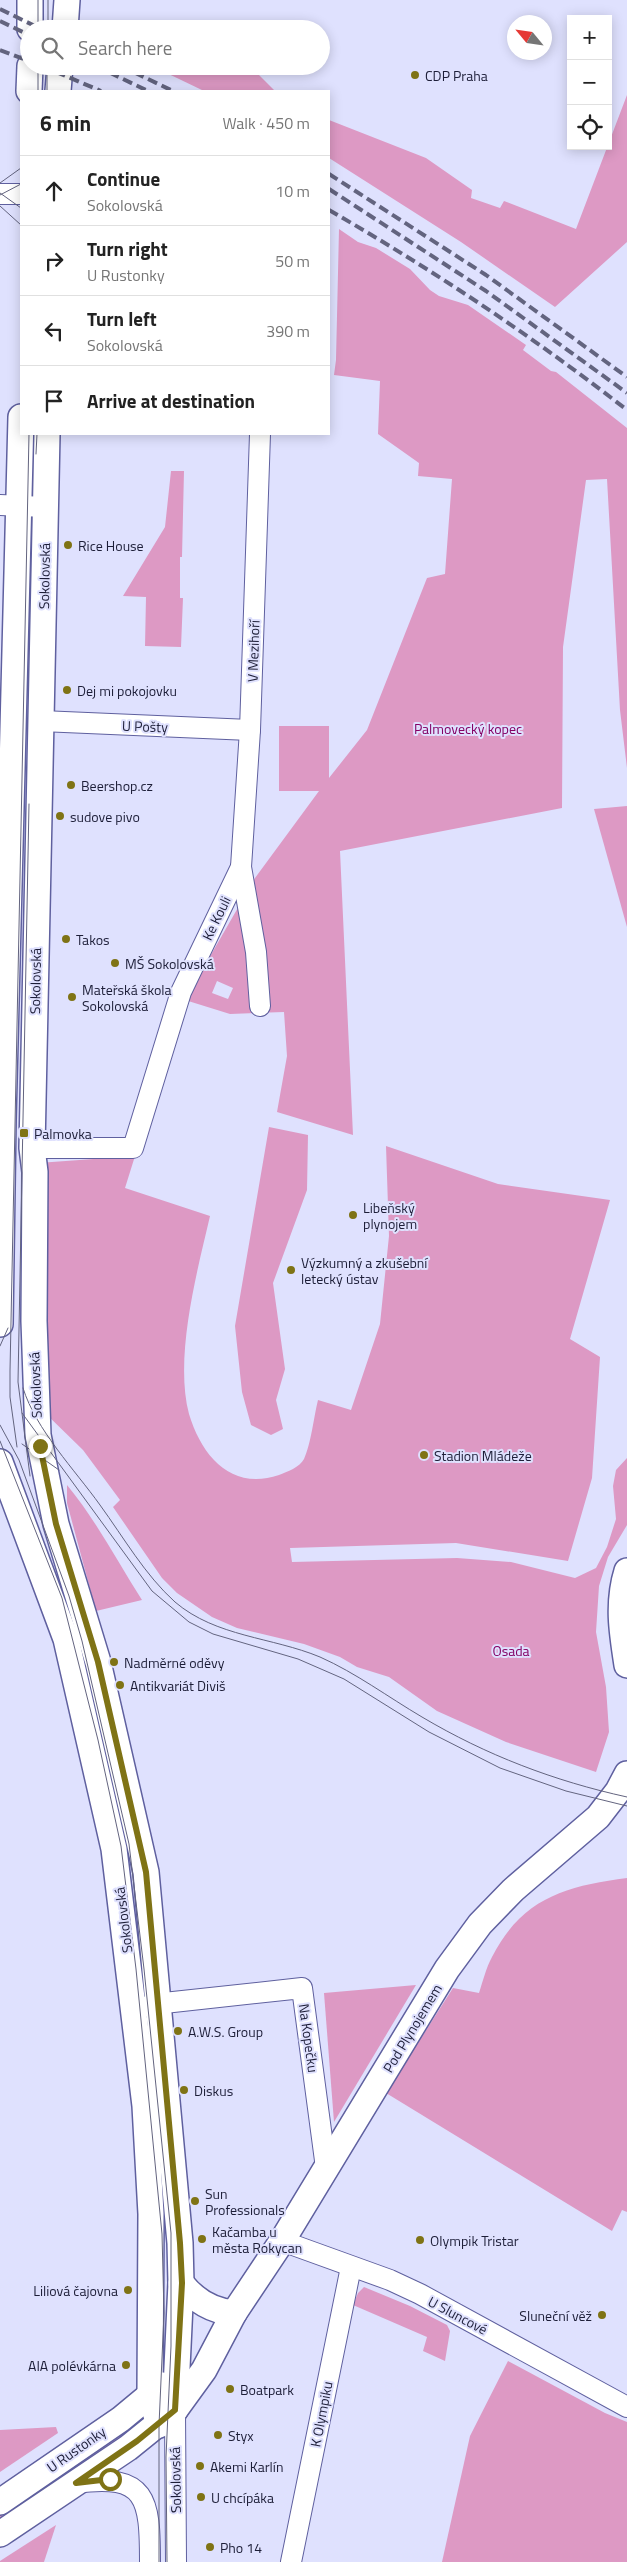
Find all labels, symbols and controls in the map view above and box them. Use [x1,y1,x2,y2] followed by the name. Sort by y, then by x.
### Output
[507,15,552,60] north arrow
[567,15,612,150] map controls
[567,15,612,60] button: +
[20,20,330,75] search box
[78,33,172,62] text: Search here
[38,34,66,62] icon: search
[567,60,612,105] button: −
[425,65,488,86] place label: CDP Praha
[409,69,421,81] marker: CDP Praha
[567,105,612,150] button: locate
[40,107,91,139] text: 6 min
[222,111,310,135] text: Walk · 450 m
[87,164,160,193] text: Continue
[40,177,68,205] icon: ahead
[275,179,310,203] text: 10 m
[87,193,163,217] text: Sokolovská
[87,234,168,263] text: Turn right
[40,247,68,275] icon: right
[275,249,310,273] text: 50 m
[87,263,165,287] text: U Rustonky
[87,304,157,333] text: Turn left
[40,317,68,345] icon: left
[266,319,310,343] text: 390 m
[87,333,163,357] text: Sokolovská
[87,386,255,415] text: Arrive at destination
[40,387,68,415] icon: arrive
[78,535,144,556] place label: Rice House
[62,539,74,551] marker: Rice House
[33,543,55,609] street label: Sokolovská
[241,619,265,682] street label: V Mezihoří
[77,680,177,701] place label: Dej mi pokojovku
[61,684,73,696] marker: Dej mi pokojovku
[122,715,169,737] street label: U Pošty
[414,718,522,739] park label: Palmovecký kopec
[81,775,153,796] place label: Beershop.cz
[65,779,77,791] marker: Beershop.cz
[70,806,140,827] place label: sudove pivo
[54,810,66,822] marker: sudove pivo
[196,892,236,944] street label: Ke Kouli
[76,929,110,950] place label: Takos
[60,933,72,945] marker: Takos
[24,948,46,1014] street label: Sokolovská
[125,953,214,974] place label: MŠ Sokolovská
[109,957,121,969] marker: MŠ Sokolovská
[82,979,172,1016] place label: Mateřská škola Sokolovská
[66,991,78,1003] marker: Mateřská škola Sokolovská
[34,1123,92,1144] place label: Palmovka
[18,1127,30,1139] marker: Palmovka
[363,1197,417,1234] place label: Libeňský plynojem
[347,1209,359,1221] marker: Libeňský plynojem
[301,1252,428,1289] place label: Výzkumný a zkušební letecký ústav
[285,1264,297,1276] marker: Výzkumný a zkušební letecký ústav
[23,1352,47,1418] street label: Sokolovská
[29,1435,52,1458] route end
[434,1445,532,1466] place label: Stadion Mládeže
[418,1449,430,1461] marker: Stadion Mládeže
[492,1640,530,1661] park label: Osada
[124,1652,225,1673] place label: Nadměrné oděvy
[108,1656,120,1668] marker: Nadměrné oděvy
[130,1675,225,1696] place label: Antikvariát Diviš
[114,1679,126,1691] marker: Antikvariát Diviš
[109,1886,137,1954] street label: Sokolovská
[377,1980,447,2076] street label: Pod Plynojemem
[294,2002,324,2074] street label: Na Kopečku
[188,2021,263,2042] place label: A.W.S. Group
[172,2025,184,2037] marker: A.W.S. Group
[194,2080,233,2101] place label: Diskus
[178,2084,190,2096] marker: Diskus
[205,2183,285,2220] place label: Sun Professionals
[189,2195,201,2207] marker: Sun Professionals
[212,2221,302,2258] place label: Kačamba u města Rokycan
[430,2230,519,2251] place label: Olympik Tristar
[196,2233,208,2245] marker: Kačamba u města Rokycan
[414,2234,426,2246] marker: Olympik Tristar
[33,2280,118,2301] place label: Liliová čajovna
[122,2284,134,2296] marker: Liliová čajovna
[424,2291,492,2339] street label: U Sluncové
[519,2305,592,2326] place label: Sluneční věž
[596,2309,608,2321] marker: Sluneční věž
[28,2355,116,2376] place label: AIA polévkárna
[120,2359,132,2371] marker: AIA polévkárna
[240,2379,294,2400] place label: Boatpark
[304,2379,338,2449] street label: K Olympiku
[224,2383,236,2395] marker: Boatpark
[42,2421,110,2477] street label: U Rustonky
[228,2425,254,2446] place label: Styx
[212,2429,224,2441] marker: Styx
[164,2447,186,2513] street label: Sokolovská
[210,2456,283,2477] place label: Akemi Karlín
[194,2460,206,2472] marker: Akemi Karlín
[99,2468,122,2491] route start
[211,2487,274,2508] place label: U chcípáka
[195,2491,207,2503] marker: U chcípáka
[220,2537,262,2558] place label: Pho 14
[204,2541,216,2553] marker: Pho 14

